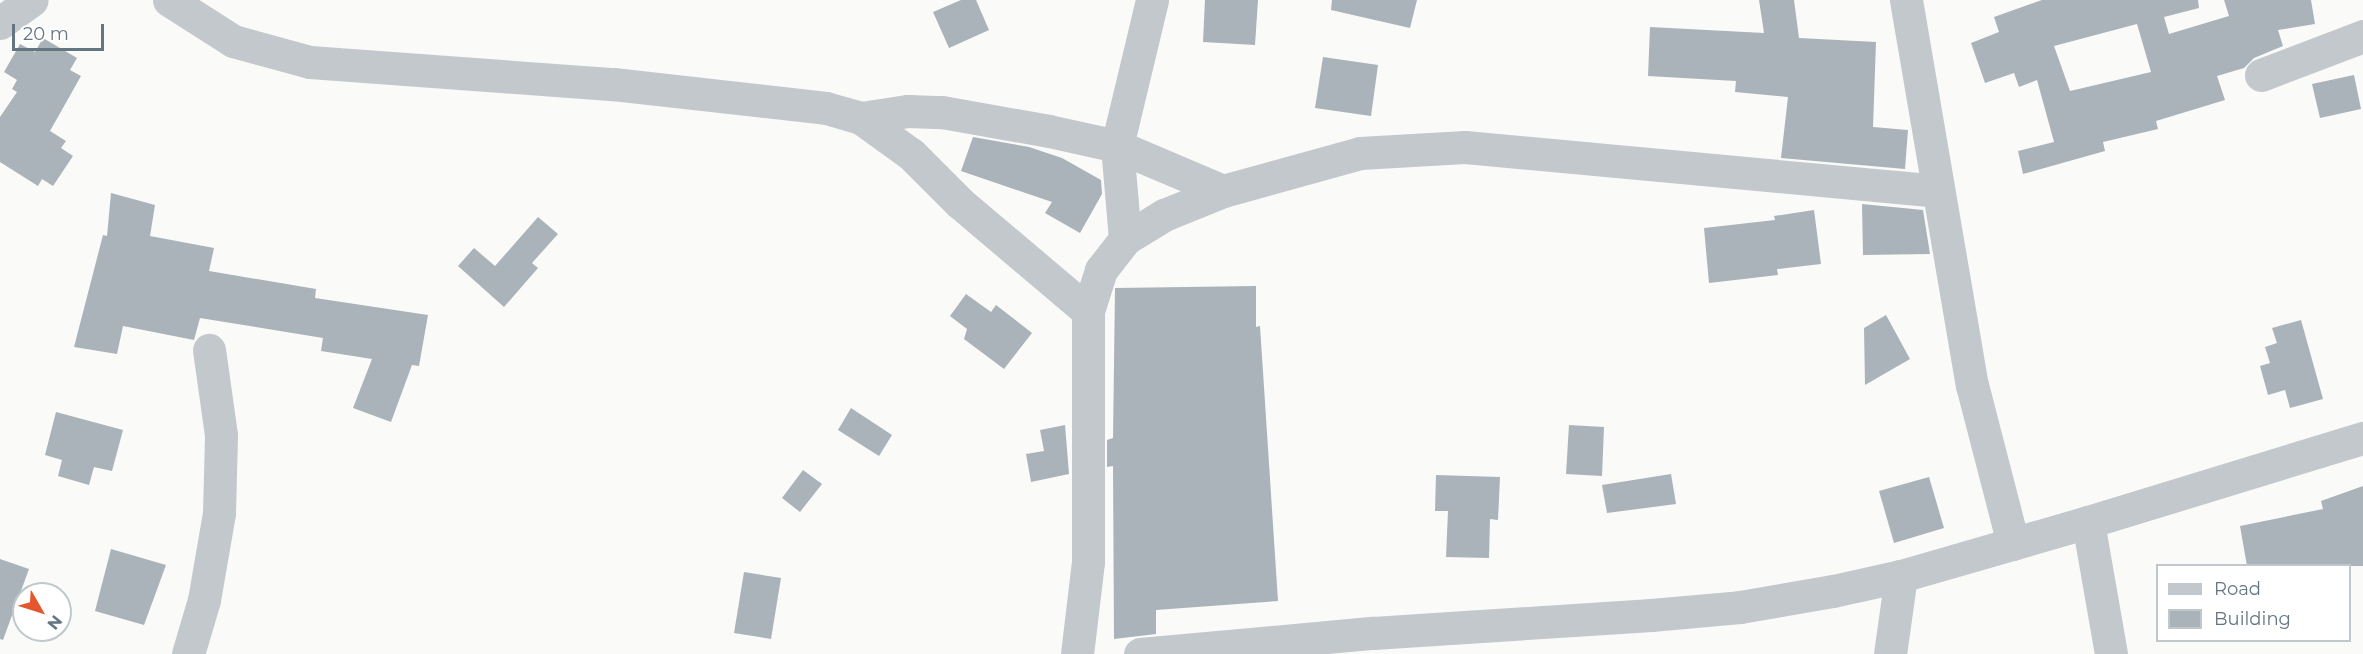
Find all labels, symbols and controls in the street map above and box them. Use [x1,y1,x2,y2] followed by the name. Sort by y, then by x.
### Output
[15,12,106,50] scale bar
[23,23,69,45] text: 20 m
[2156,564,2351,642] legend
[2214,578,2261,600] text: Road
[12,582,72,642] north arrow
[2214,608,2291,630] text: Building
[43,611,66,633] text: N

